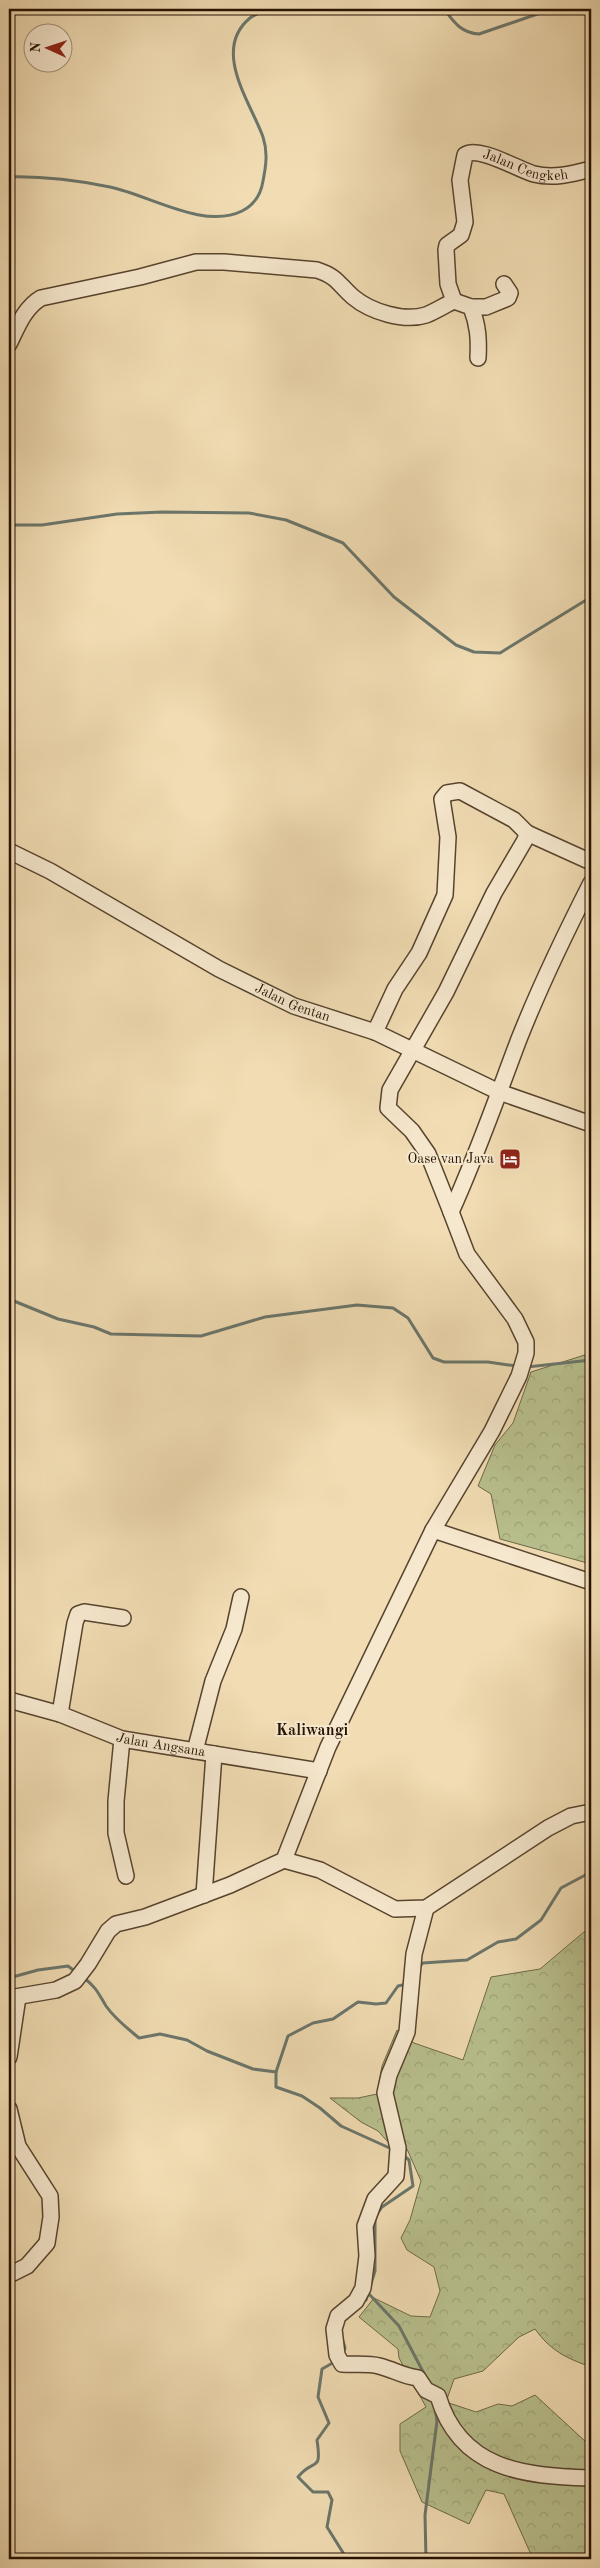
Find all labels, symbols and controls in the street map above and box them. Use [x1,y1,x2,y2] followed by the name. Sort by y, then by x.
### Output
[22,22,72,72] north arrow
[29,41,43,53] text: N
[481,147,569,183] street label: Jalan Cengkeh
[253,981,332,1024] street label: Jalan Gentan
[498,1147,522,1171] hotel icon: Oase van Java
[408,1152,494,1166] place label: Oase van Java
[276,1723,349,1739] district label: Kaliwangi
[114,1730,206,1759] street label: Jalan Angsana

